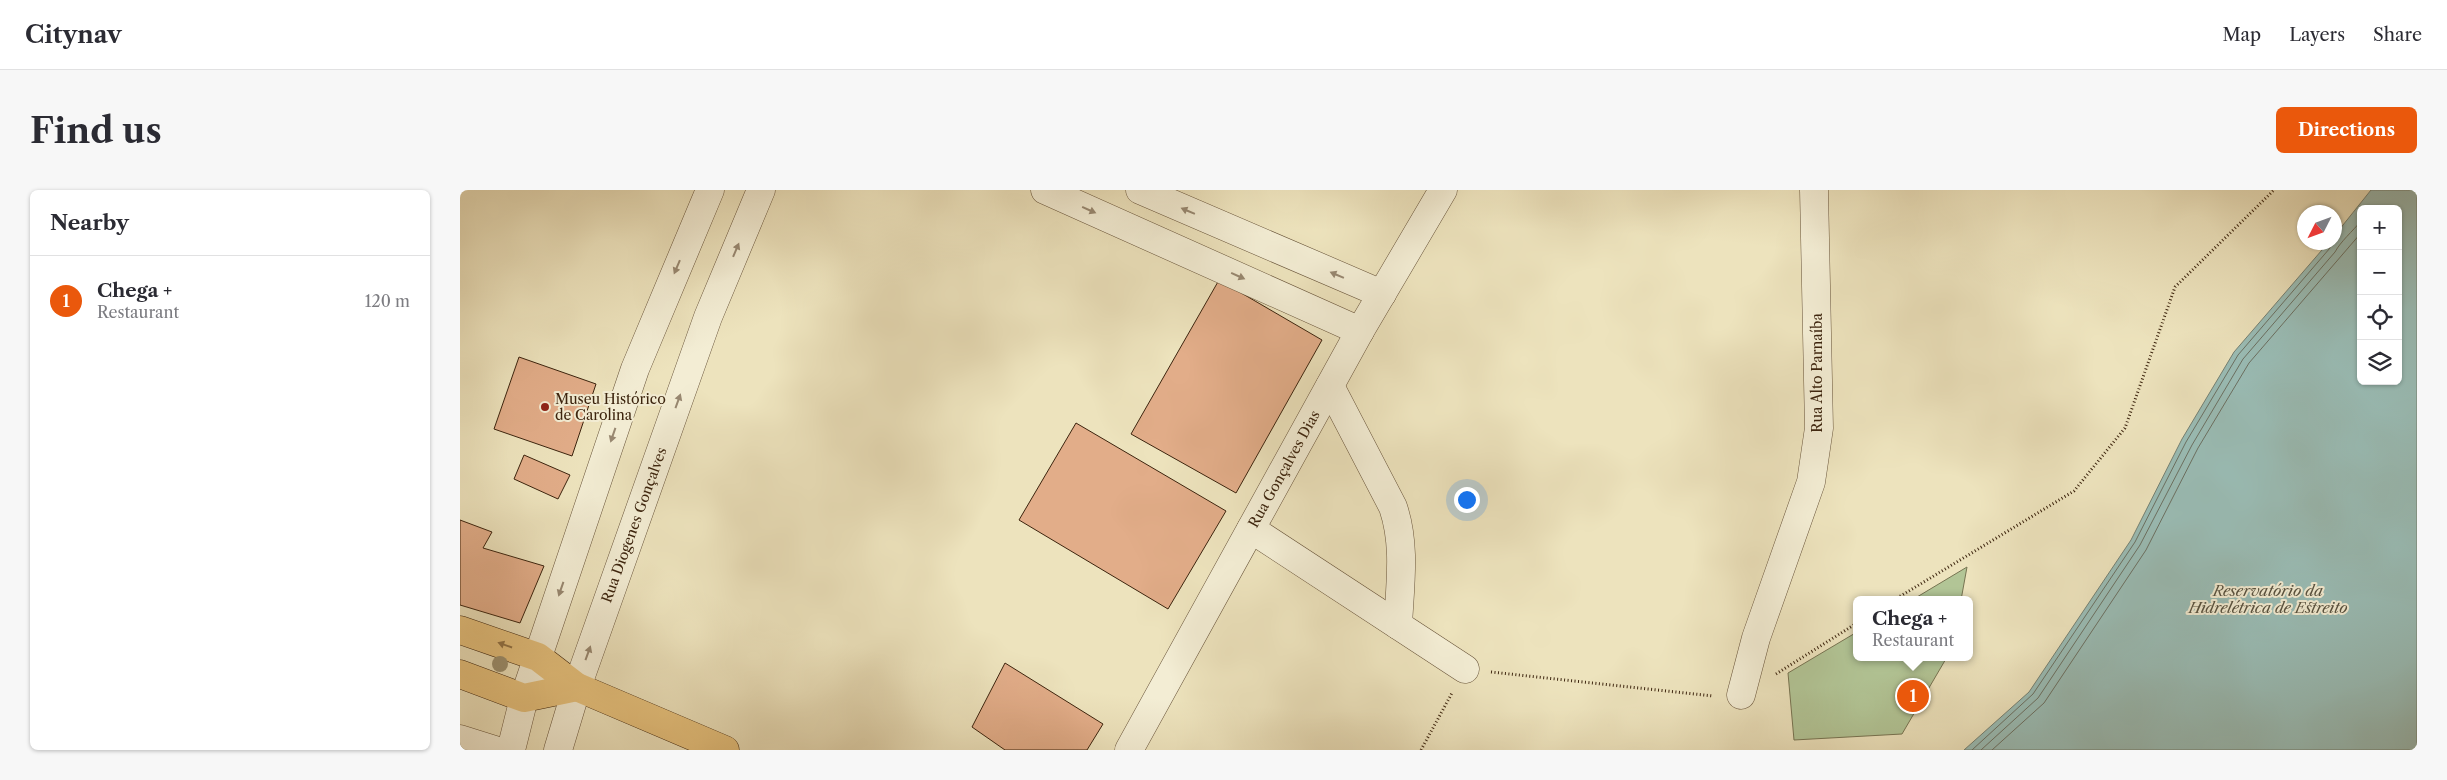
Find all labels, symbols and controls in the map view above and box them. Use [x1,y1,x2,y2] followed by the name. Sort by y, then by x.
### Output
[25,20,122,49] text: Citynav
[2223,24,2261,46] text: Map
[2289,24,2345,46] text: Layers
[2373,24,2422,46] text: Share
[2276,107,2417,153] button: Directions
[30,109,162,152] text: Find us
[2297,205,2342,250] north arrow
[2357,205,2402,385] map controls
[2357,205,2402,250] button: +
[1082,206,1096,214] one-way arrow
[1181,206,1195,214] one-way arrow
[50,210,129,235] text: Nearby
[733,243,741,257] one-way arrow
[2357,250,2402,295] button: −
[673,260,681,274] one-way arrow
[1330,270,1345,278] one-way arrow
[1231,273,1245,281] one-way arrow
[97,279,172,302] text: Chega +
[62,291,70,311] text: 1
[365,291,410,311] text: 120 m
[2357,295,2402,340] button: locate
[97,302,179,322] text: Restaurant
[1808,313,1826,433] street label: Rua Alto Parnaíba
[2357,340,2402,385] button: layers
[555,390,666,424] place label: Museu Histórico de Carolina
[675,394,682,409] one-way arrow
[539,401,551,413] marker: Museu Histórico de Carolina
[1244,407,1324,531] street label: Rua Gonçalves Dias
[608,428,616,443] one-way arrow
[597,445,671,605] street label: Rua Diogenes Gonçalves
[1454,487,1480,513] your location
[2187,581,2348,617] water label: Reservatório da Hidrelétrica de Estreito
[557,582,565,597] one-way arrow
[1853,596,1973,661] popup
[1872,607,1947,630] text: Chega +
[1872,630,1954,650] text: Restaurant
[497,641,512,649] one-way arrow
[585,646,593,661] one-way arrow
[1897,677,1929,715] pin: 1

